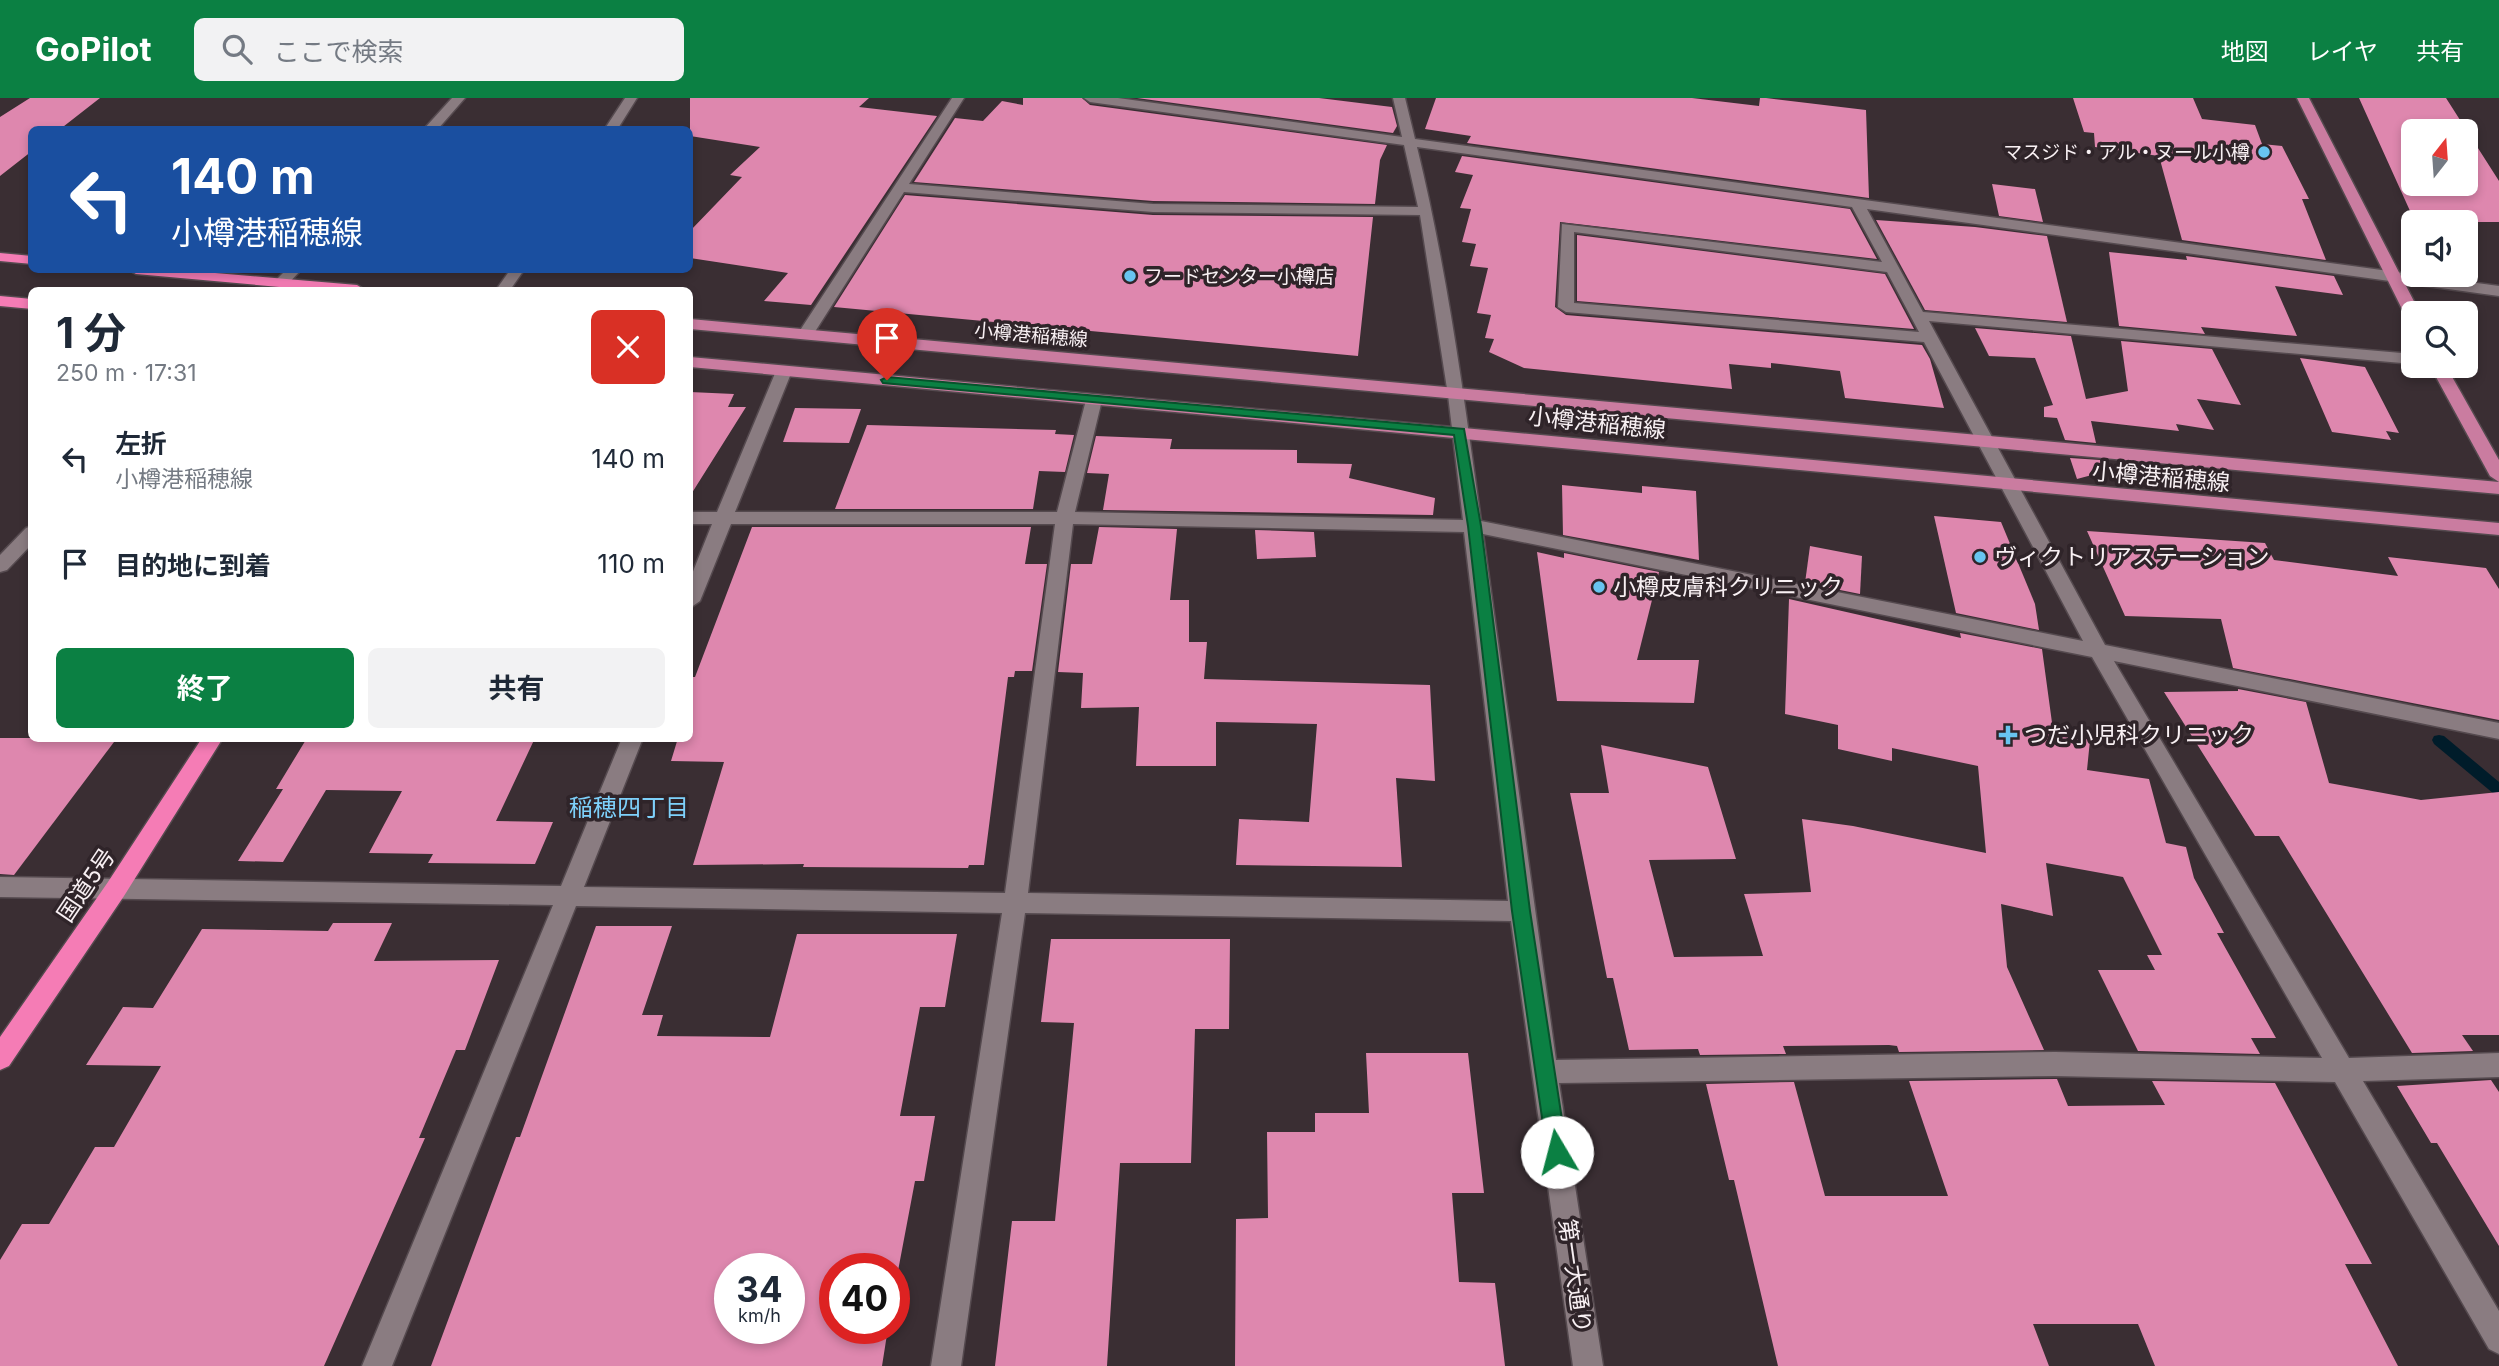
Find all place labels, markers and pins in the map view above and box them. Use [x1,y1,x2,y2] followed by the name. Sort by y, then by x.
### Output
[2003,141,2250,164] place label: マスジド・アル・ヌール小樽
[2256,144,2272,160] marker: マスジド・アル・ヌール小樽
[1144,265,1334,288] place label: フードセンター小樽店
[1122,268,1138,284] marker: フードセンター小樽店
[857,308,917,380] pin
[1994,543,2270,571] place label: ヴィクトリアステーション
[1972,549,1988,565] marker: ヴィクトリアステーション
[1613,573,1843,601] place label: 小樽皮膚科クリニック
[1591,579,1607,595] marker: 小樽皮膚科クリニック
[2024,721,2254,749] place label: つだ小児科クリニック
[1998,725,2018,745] marker: つだ小児科クリニック

